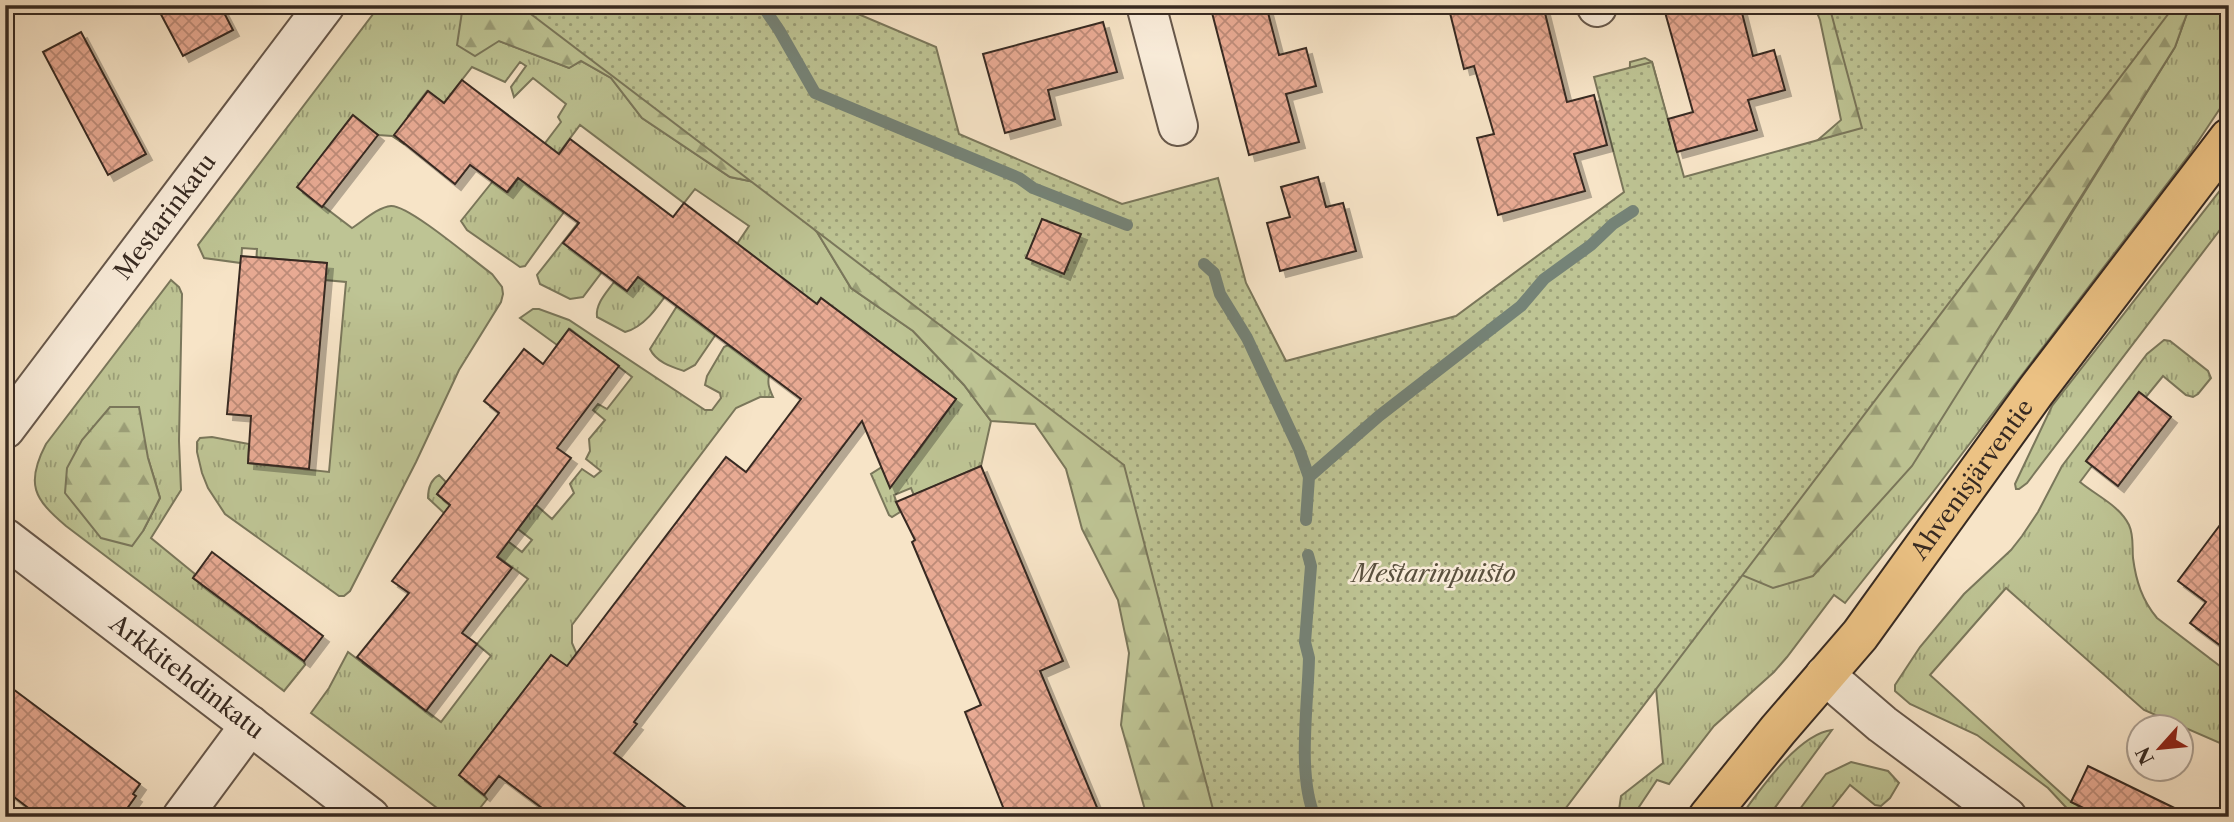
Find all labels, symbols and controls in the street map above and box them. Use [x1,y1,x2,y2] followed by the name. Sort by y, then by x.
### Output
[108,147,222,285] street label: Mestarinkatu
[1904,393,2039,566] street label: Ahvenisjärventie
[1349,559,1516,588] park label: Mestarinpuisto
[104,608,270,745] street label: Arkkitehdinkatu
[2126,714,2196,784] north arrow
[2131,743,2159,768] text: N

